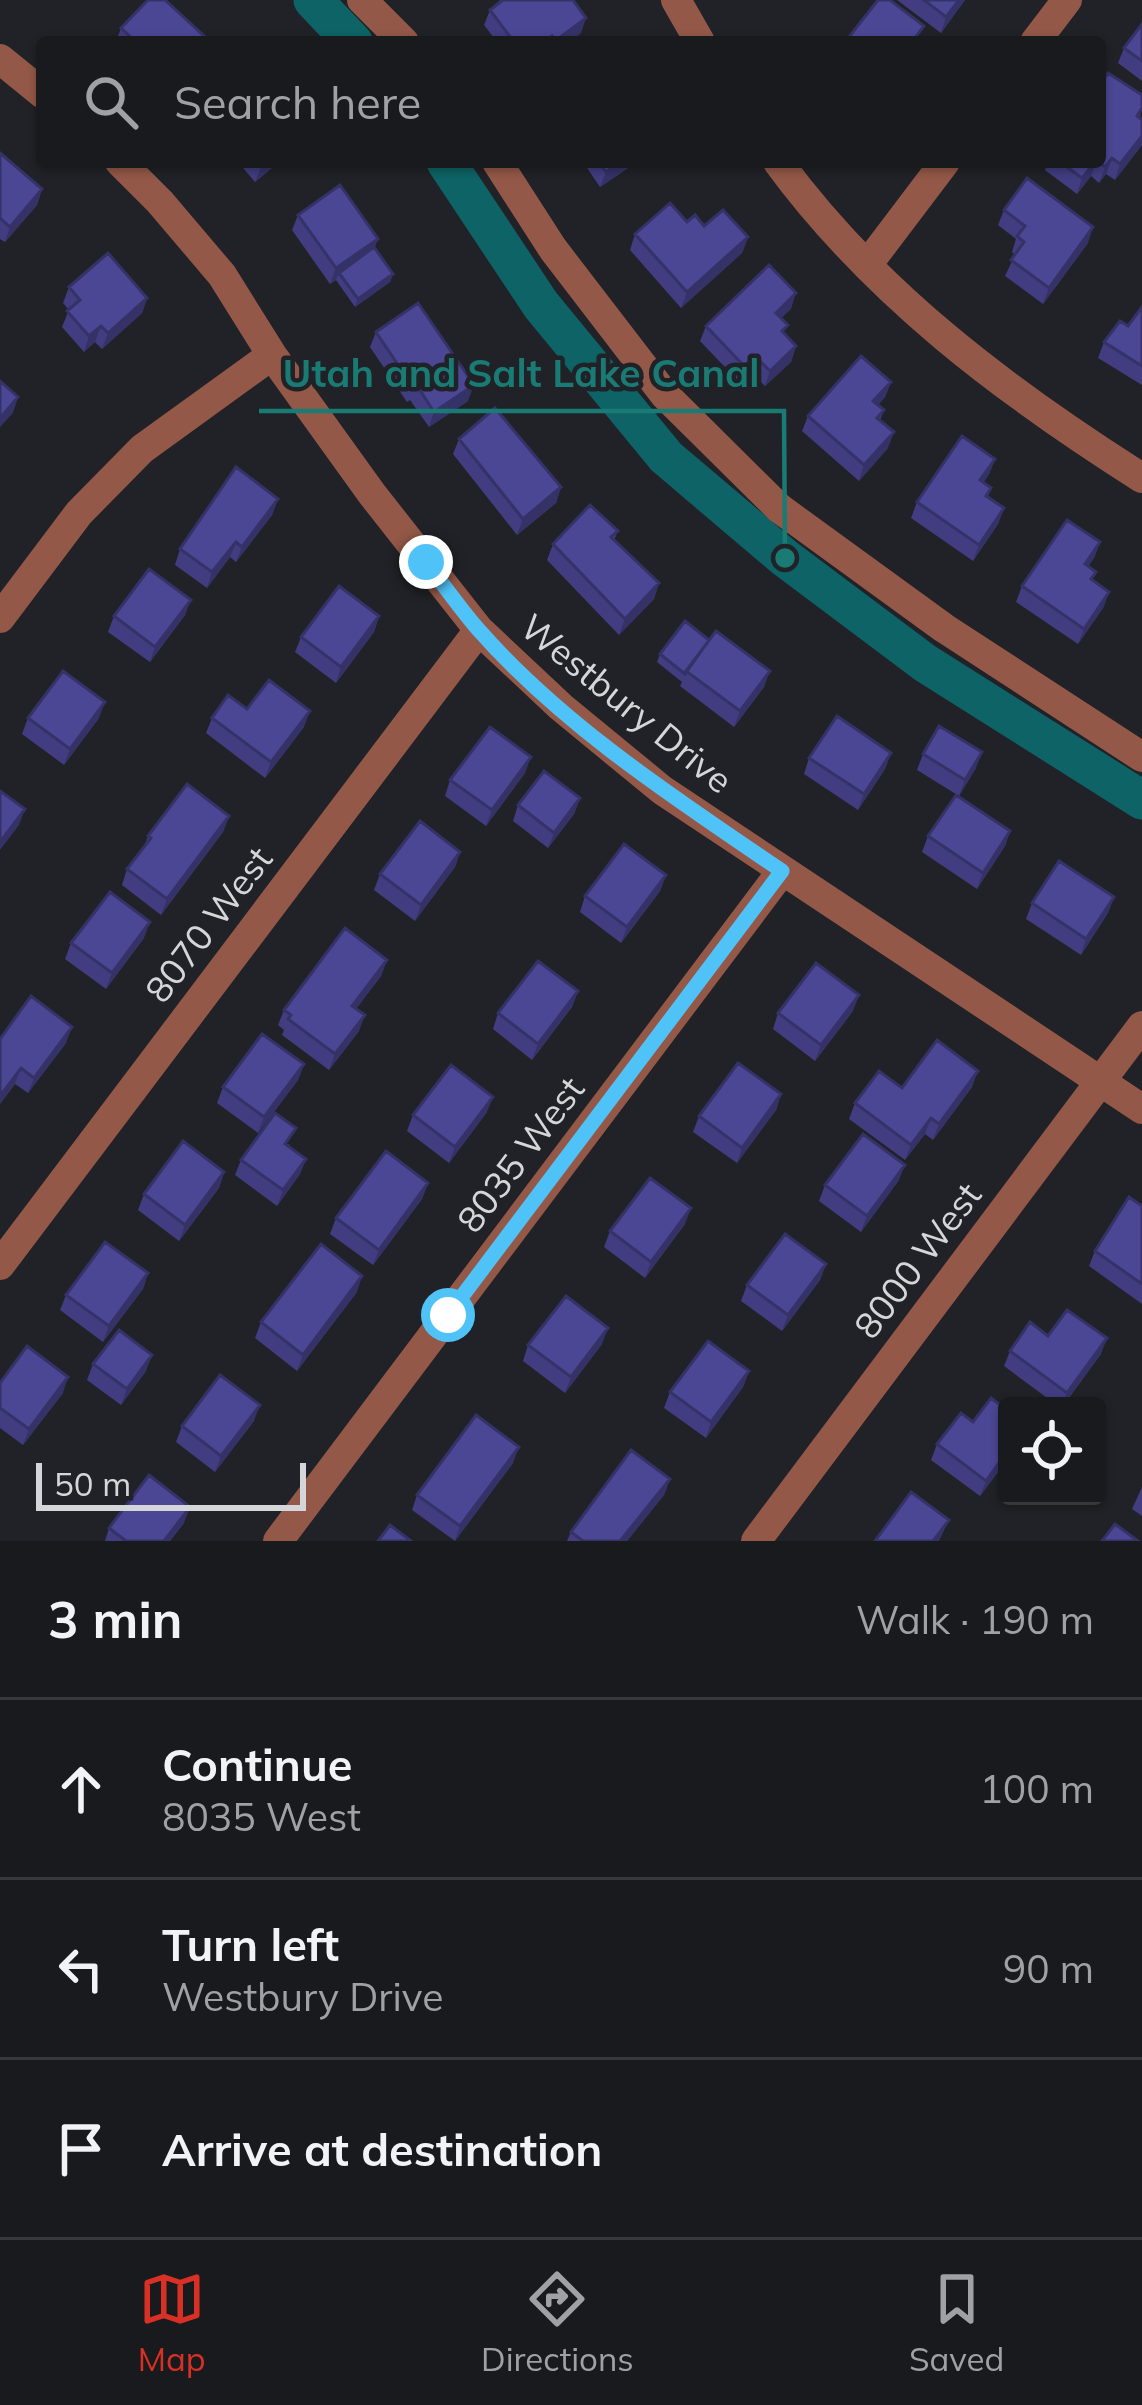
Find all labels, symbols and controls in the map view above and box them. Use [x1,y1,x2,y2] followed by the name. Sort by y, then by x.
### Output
[36,36,1106,168] search box
[78,69,144,135] icon: search
[174,74,421,130] text: Search here
[259,336,784,411] callout: Utah and Salt Lake Canal
[283,348,759,397] text: Utah and Salt Lake Canal
[399,535,453,589] route end
[512,604,742,802] street label: Westbury Drive
[135,837,281,1011] street label: 8070 West
[447,1067,593,1241] street label: 8035 West
[844,1173,990,1347] street label: 8000 West
[421,1288,475,1342] route start
[998,1397,1106,1505] map controls
[998,1397,1106,1505] button: locate
[36,1457,306,1510] scale bar
[54,1463,131,1504] text: 50 m
[48,1587,183,1651] text: 3 min
[856,1595,1094,1644] text: Walk · 190 m
[162,1736,352,1792] text: Continue
[48,1756,114,1822] icon: ahead
[979,1764,1094,1813] text: 100 m
[162,1792,361,1841] text: 8035 West
[162,1916,339,1972] text: Turn left
[48,1936,114,2002] icon: left
[1003,1944,1094,1993] text: 90 m
[162,1972,443,2021] text: Westbury Drive
[48,2116,114,2182] icon: arrive
[162,2121,602,2177] text: Arrive at destination
[138,2266,206,2379] tab: Map
[481,2266,634,2379] tab: Directions
[909,2266,1004,2379] tab: Saved

